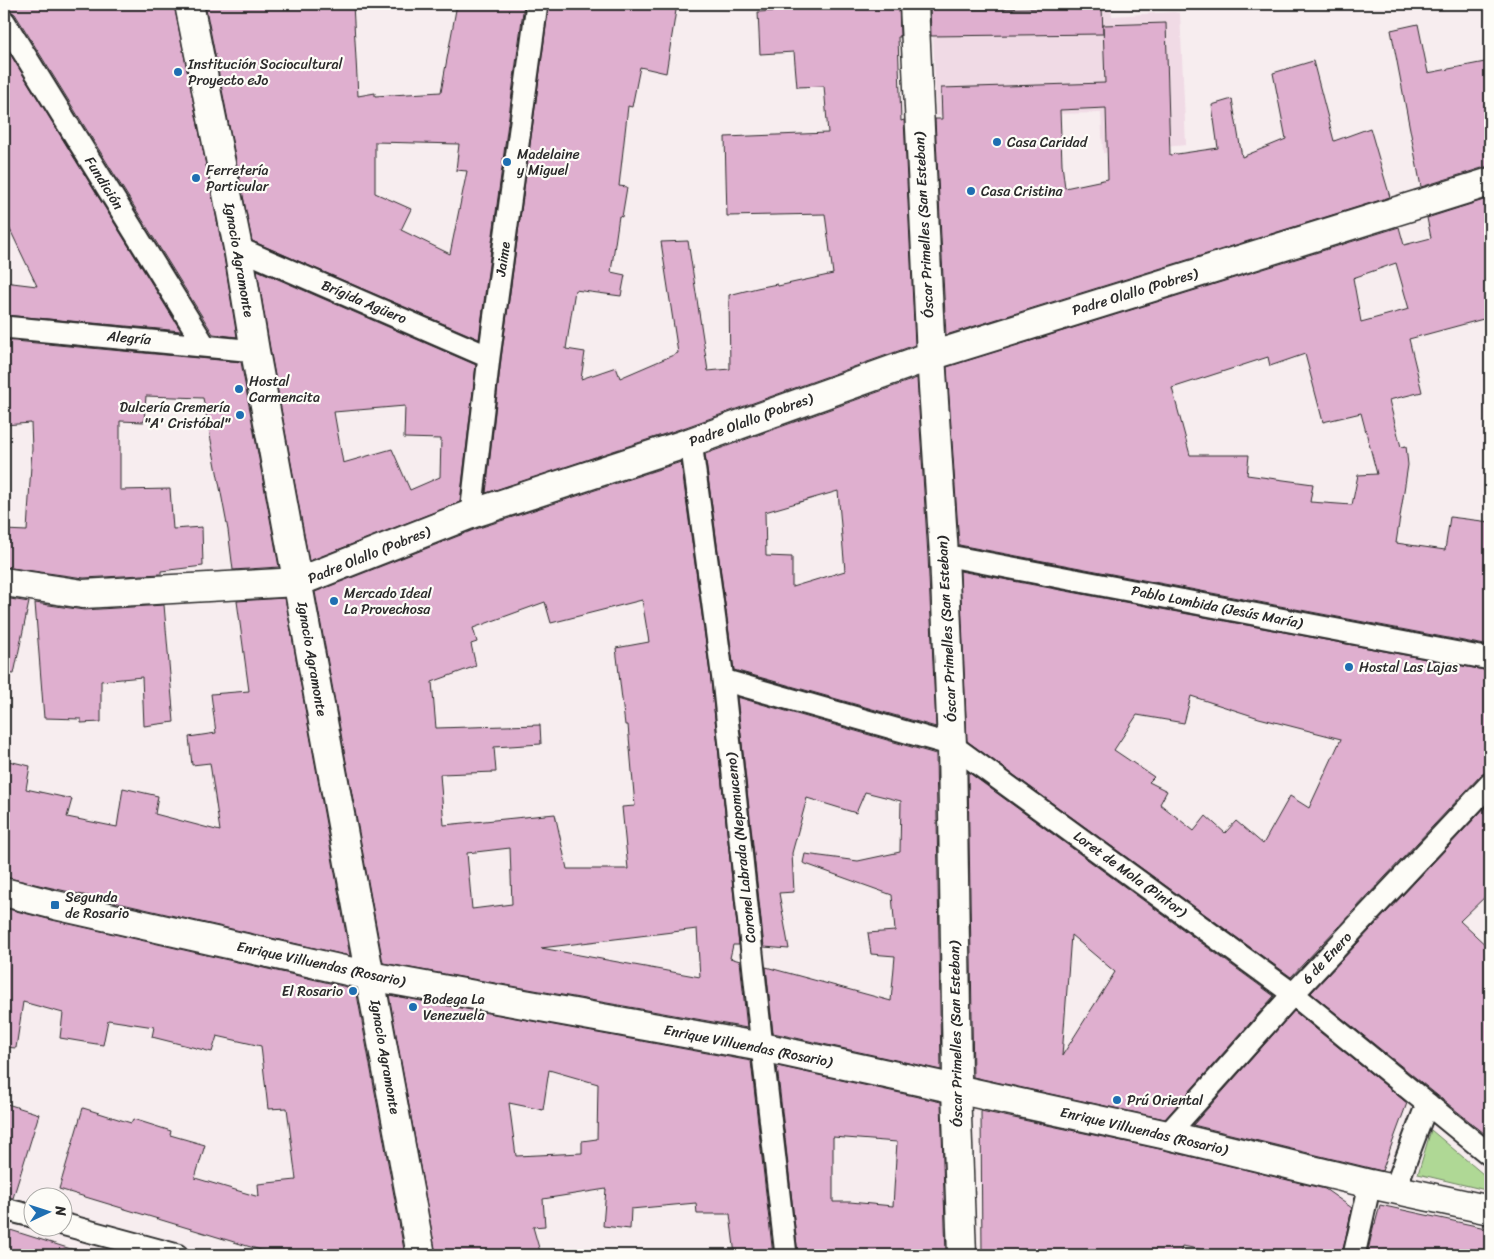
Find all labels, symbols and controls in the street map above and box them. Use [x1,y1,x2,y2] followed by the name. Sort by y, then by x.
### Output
[187,52,343,93] place label: Institución Sociocultural Proyecto eJo
[172,66,184,78] marker: Institución Sociocultural Proyecto eJo
[1007,130,1089,155] place label: Casa Caridad
[907,131,941,318] street label: Óscar Primelles (San Esteban)
[991,136,1003,148] marker: Casa Caridad
[517,142,580,183] place label: Madelaine y Miguel
[78,151,131,215] street label: Fundición
[501,156,513,168] marker: Madelaine y Miguel
[206,158,270,199] place label: Ferretería Particular
[190,172,202,184] marker: Ferretería Particular
[981,179,1063,204] place label: Casa Cristina
[965,185,977,197] marker: Casa Cristina
[216,200,261,319] street label: Ignacio Agramonte
[488,240,518,279] street label: Jaime
[1069,261,1202,323] street label: Padre Olallo (Pobres)
[317,273,411,331] street label: Brígida Agüero
[105,324,153,352] street label: Alegría
[249,369,320,410] place label: Hostal Carmencita
[233,383,245,395] marker: Hostal Carmencita
[686,386,817,454] street label: Padre Olallo (Pobres)
[119,395,231,436] place label: Dulcería Cremería "A' Cristóbal"
[234,409,246,421] marker: Dulcería Cremería "A' Cristóbal"
[304,519,435,591] street label: Padre Olallo (Pobres)
[930,535,964,722] street label: Óscar Primelles (San Esteban)
[1129,578,1306,636] street label: Pablo Lombida (Jesús María)
[344,581,432,622] place label: Mercado Ideal La Provechosa
[328,595,340,607] marker: Mercado Ideal La Provechosa
[289,599,334,718] street label: Ignacio Agramonte
[1359,655,1458,680] place label: Hostal Las Lajas
[1343,661,1355,673] marker: Hostal Las Lajas
[718,751,763,944] street label: Coronel Labrada (Nepomuceno)
[1068,824,1193,924] street label: Loret de Mola (Pintor)
[65,885,129,926] place label: Segunda de Rosario
[49,899,61,911] marker: Segunda de Rosario
[1296,926,1358,990] street label: 6 de Enero
[235,934,408,994] street label: Enrique Villuendas (Rosario)
[942,940,970,1127] street label: Óscar Primelles (San Esteban)
[282,979,343,1004] place label: El Rosario
[347,985,359,997] marker: El Rosario
[423,987,485,1028] place label: Bodega La Venezuela
[362,997,407,1116] street label: Ignacio Agramonte
[407,1001,419,1013] marker: Bodega La Venezuela
[662,1017,835,1075] street label: Enrique Villuendas (Rosario)
[1127,1088,1204,1113] place label: Prú Oriental
[1111,1094,1123,1106] marker: Prú Oriental
[1058,1100,1231,1163] street label: Enrique Villuendas (Rosario)
[22,1186,72,1236] north arrow
[48,1204,73,1217] text: N

